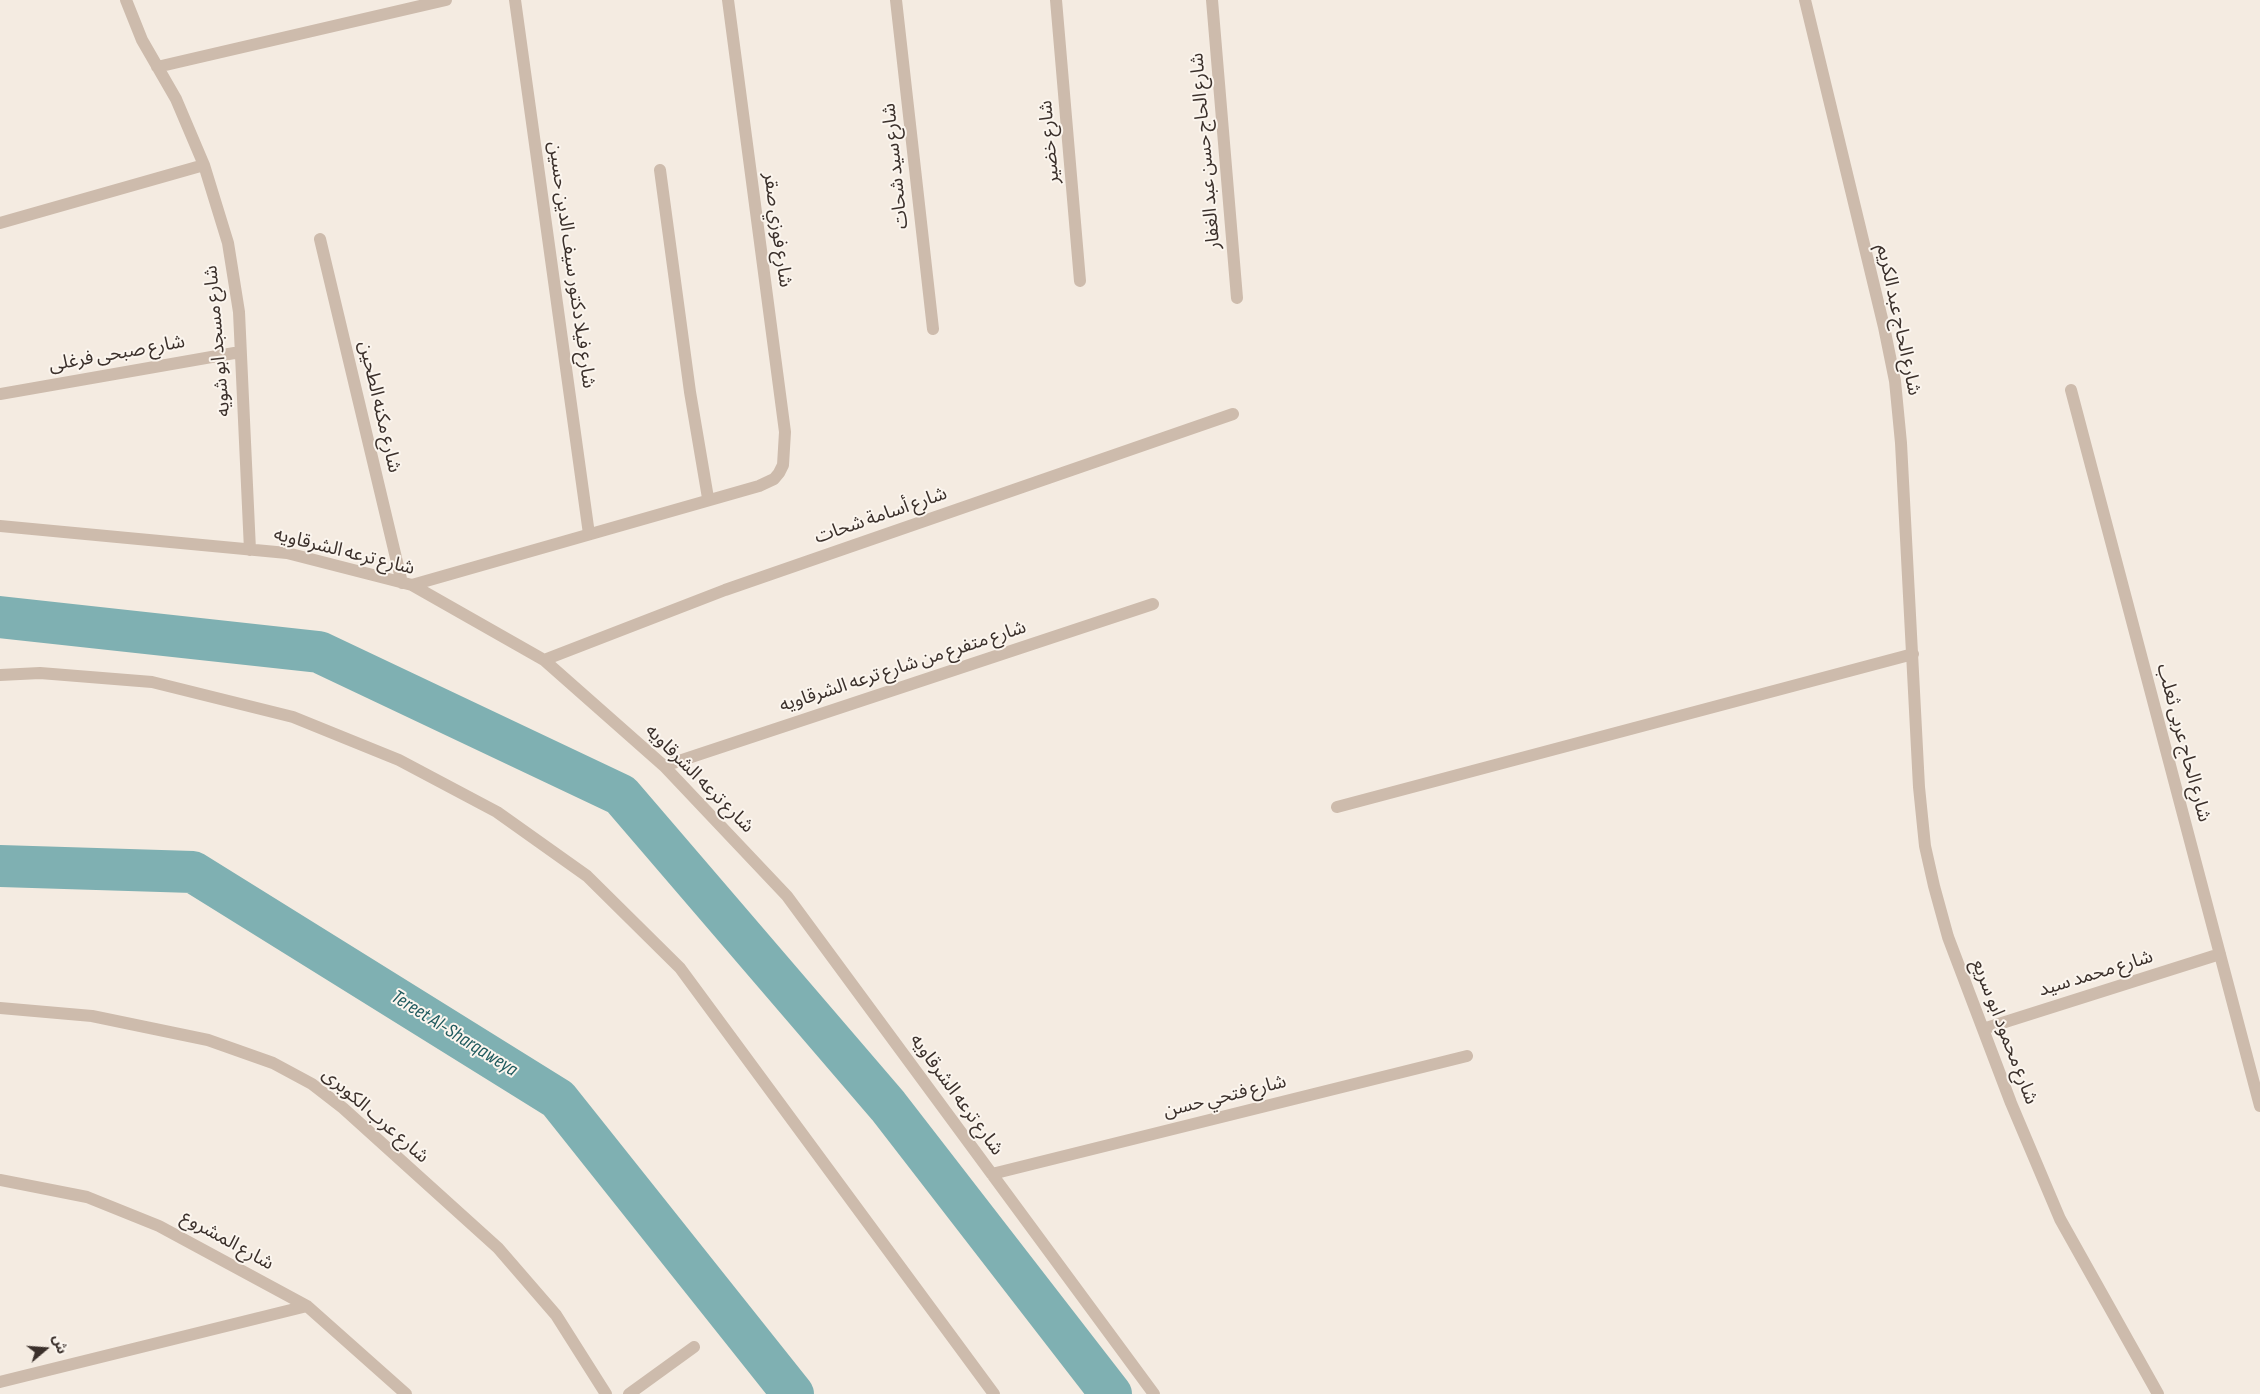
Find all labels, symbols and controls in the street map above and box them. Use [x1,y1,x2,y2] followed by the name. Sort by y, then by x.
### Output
[1186,52,1226,250] street label: شارع الحاج حسن عبد الغفار
[1035,99,1065,185] street label: شارع خضير
[878,102,914,230] street label: شارع سيد شحات
[542,140,600,390] street label: شارع فيلا دكتور سيف الدين حسين
[758,171,796,289] street label: شارع فوزي صقر
[1871,242,1925,398] street label: شارع الحاج عبد الكريم
[200,264,236,418] street label: شارع مسجد ابو شويه
[47,331,187,377] street label: شارع صبحى فرغلى
[353,339,405,475] street label: شارع مكنه الطحين
[812,483,950,549] street label: شارع أسامة شحات
[271,523,417,581] street label: شارع ترعه الشرقاويه
[777,616,1029,718] street label: شارع متفرع من شارع ترعه الشرقاويه
[2151,661,2215,825] street label: شارع الحاج عربى ثعلب
[640,720,758,838] street label: شارع ترعه الشرقاويه
[2036,946,2156,1002] street label: شارع محمد سيد
[1966,956,2042,1108] street label: شارع محمود ابو سريع
[386,986,522,1082] water label: Tereet Al-Sharqaweya
[904,1030,1008,1160] street label: شارع ترعه الشرقاويه
[317,1063,433,1169] street label: شارع عرب الكوبرى
[1161,1071,1289,1123] street label: شارع فتحي حسن
[177,1206,277,1276] street label: شارع المشروع
[20,1324,70,1374] north arrow
[49,1332,71,1356] text: ش

